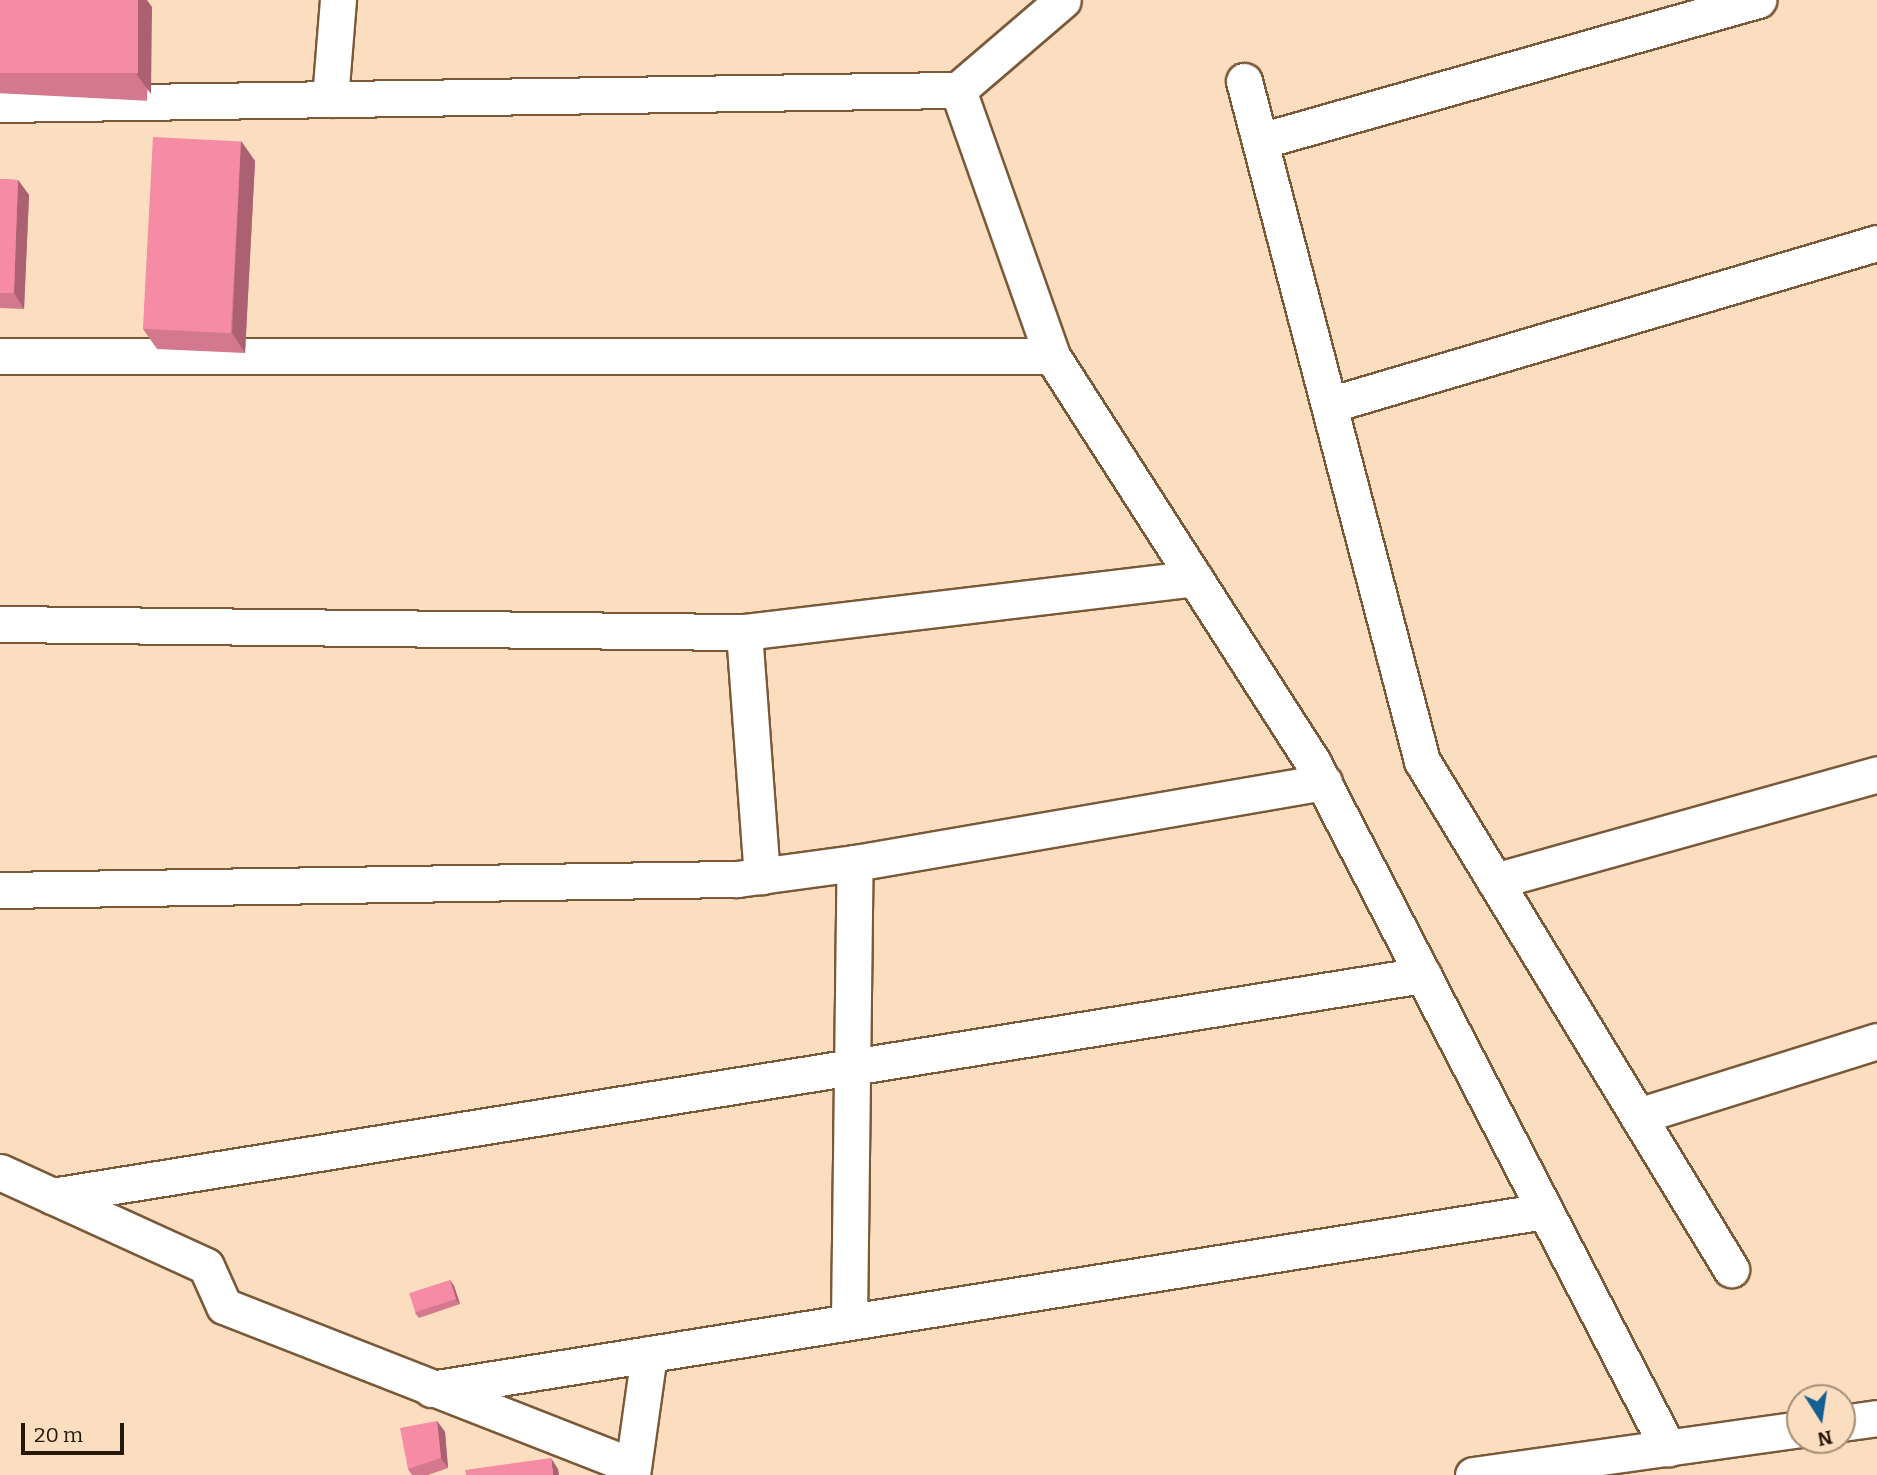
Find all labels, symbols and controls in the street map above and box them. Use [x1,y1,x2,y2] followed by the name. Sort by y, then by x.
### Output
[1786,1384,1856,1454] north arrow
[24,1408,128,1452] scale bar
[34,1422,83,1448] text: 20 m
[1815,1425,1835,1451] text: N

